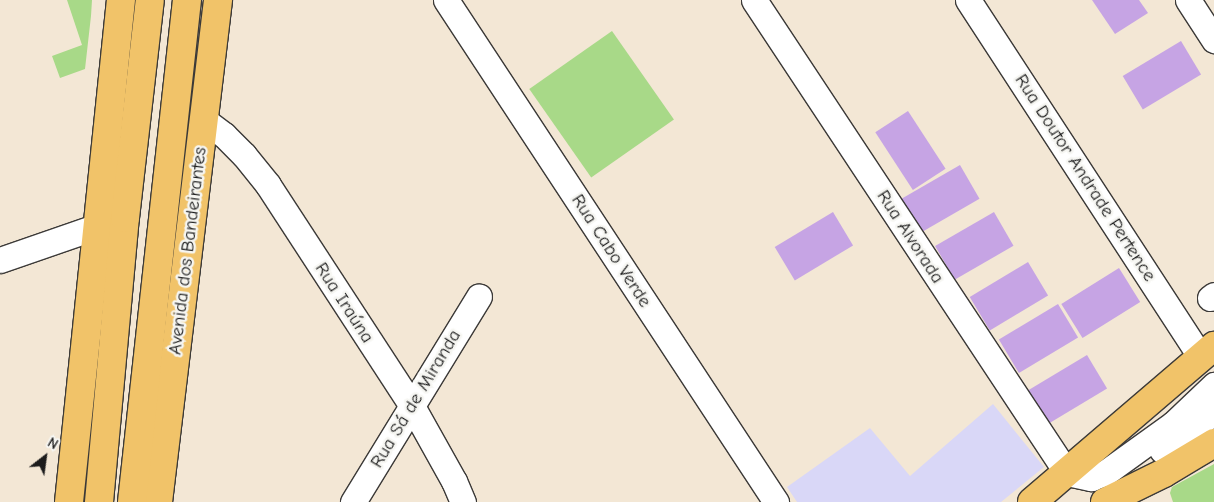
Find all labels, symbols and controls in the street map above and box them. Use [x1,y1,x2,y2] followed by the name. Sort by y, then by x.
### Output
[1009,70,1161,286] street label: Rua Doutor Andrade Pertence
[164,146,212,356] street label: Avenida dos Bandeirantes
[871,186,949,288] street label: Rua Alvorada
[566,190,656,312] street label: Rua Cabo Verde
[309,258,379,348] street label: Rua Iraúna
[366,326,466,472] street label: Rua Sá de Miranda
[20,432,70,482] north arrow
[45,434,61,453] text: N

